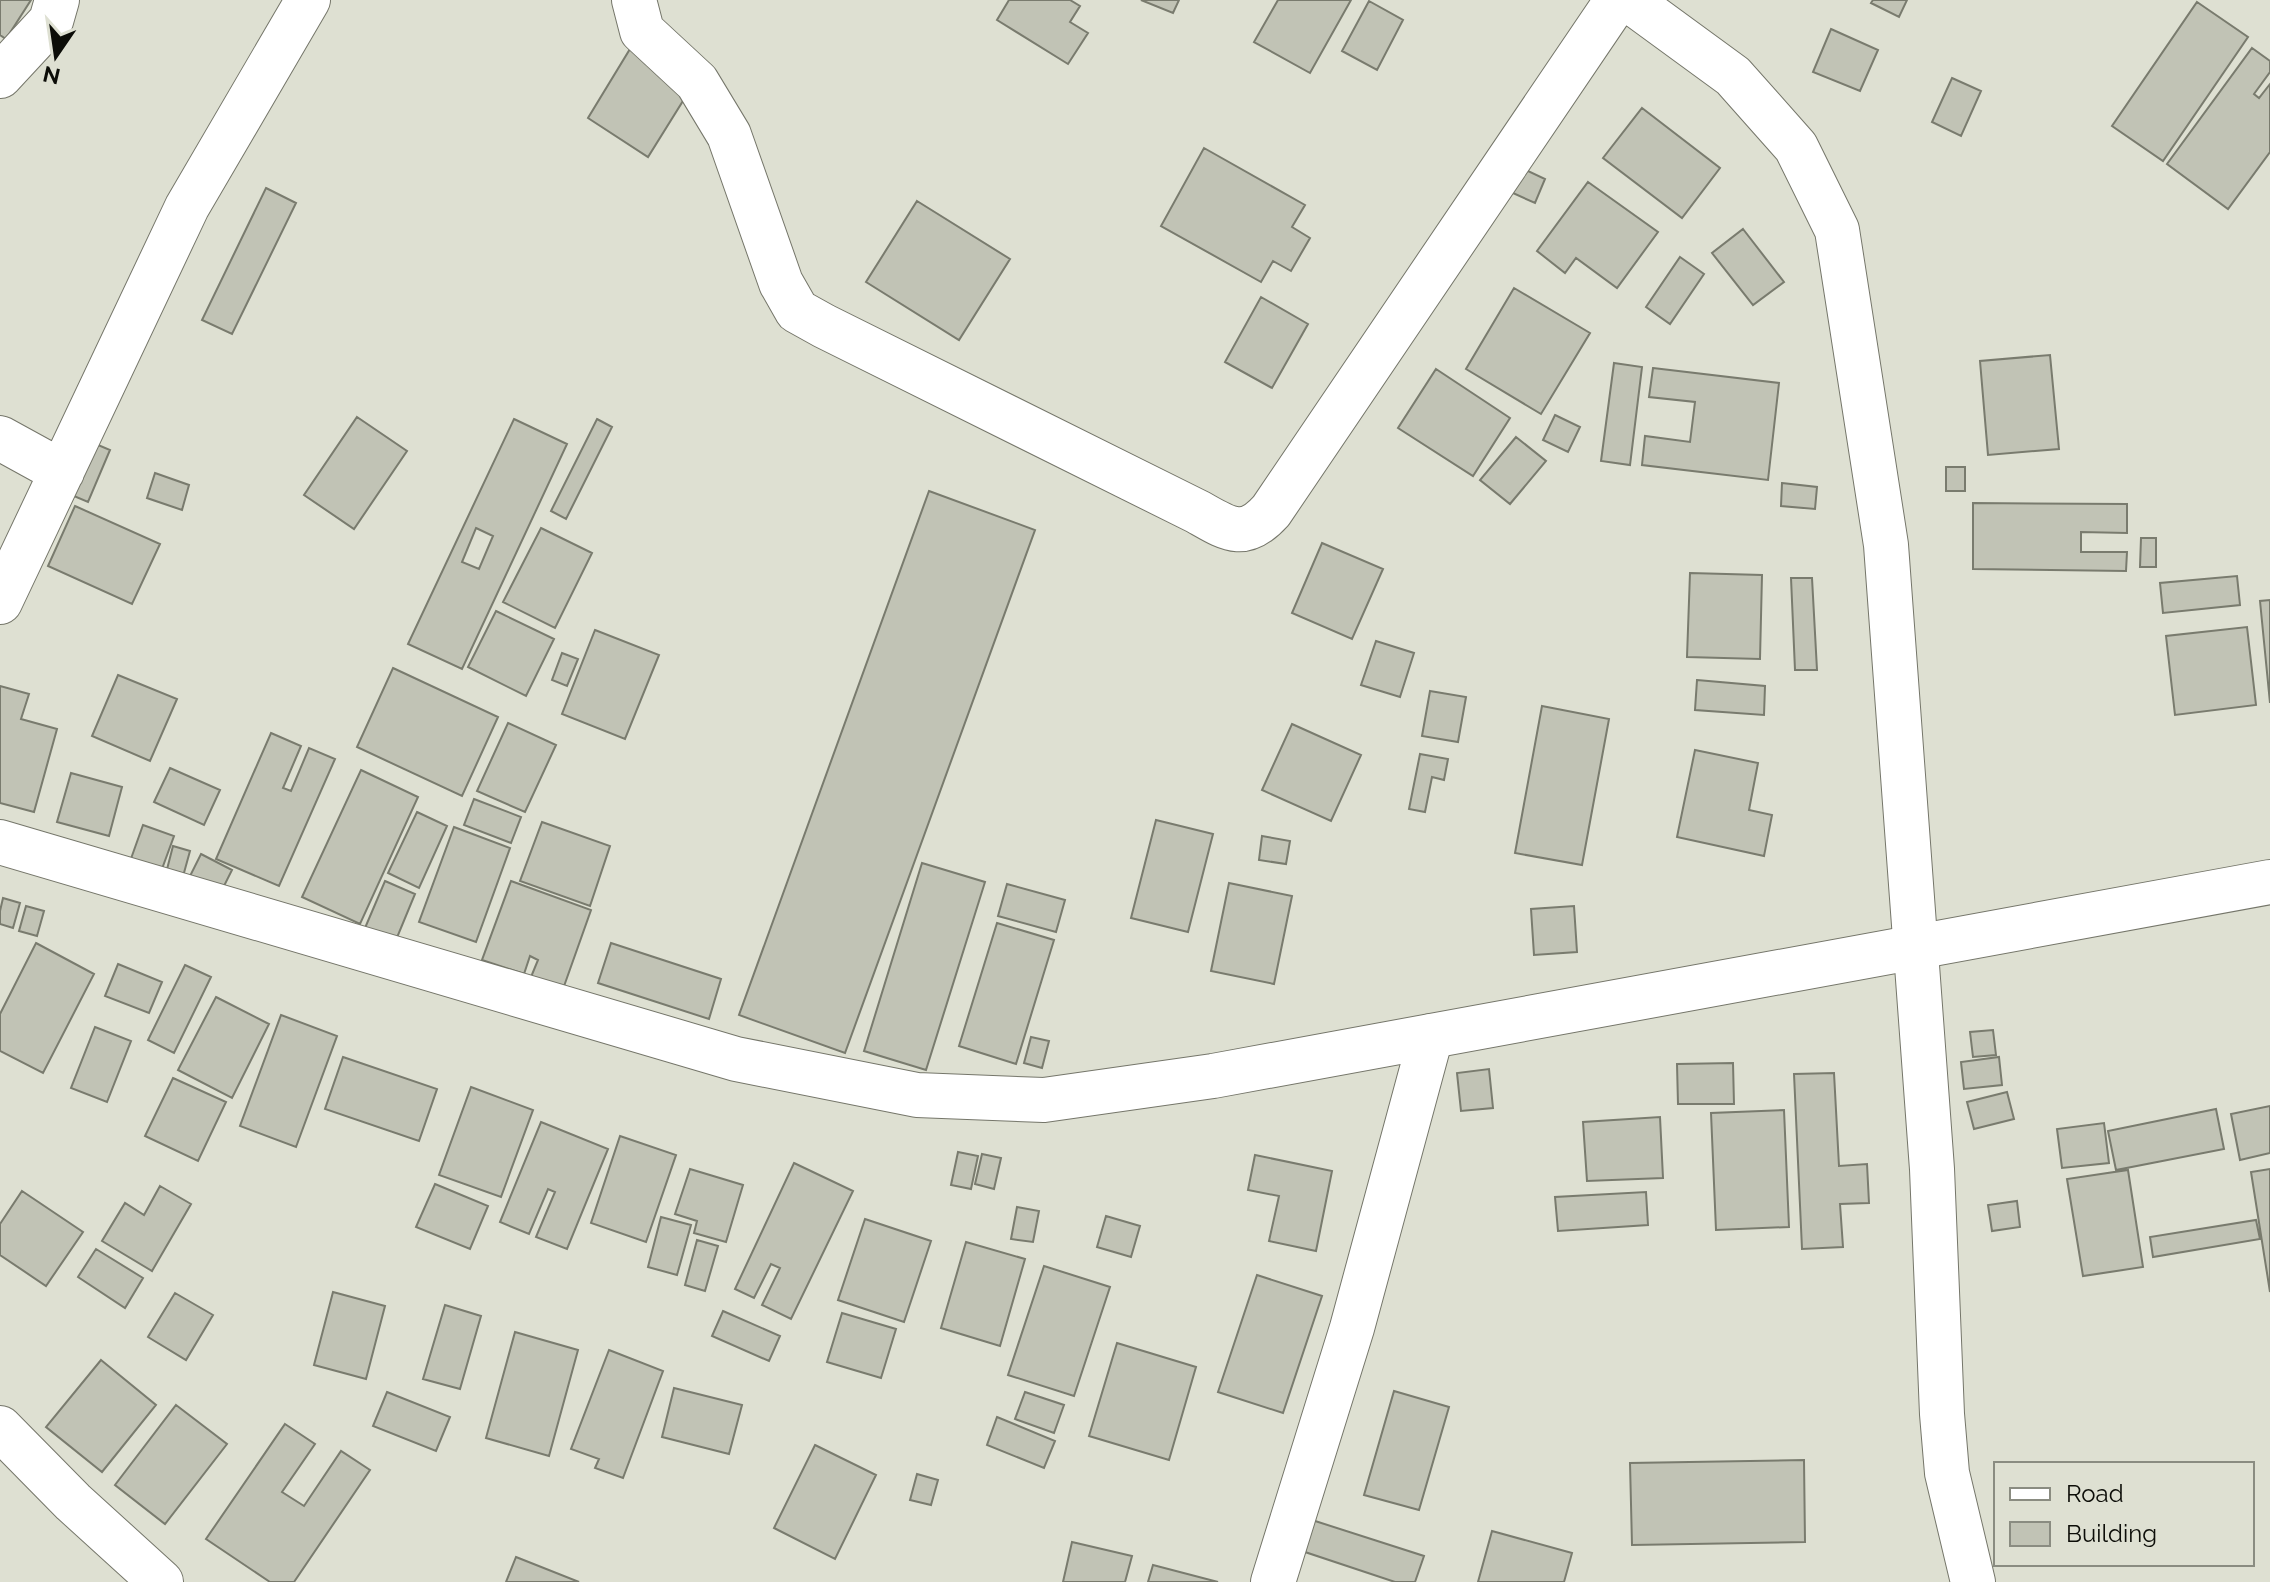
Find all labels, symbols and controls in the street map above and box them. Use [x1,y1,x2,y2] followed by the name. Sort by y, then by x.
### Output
[16,16,96,96] north arrow
[40,61,63,90] text: N
[1994,1462,2254,1566] legend
[2066,1479,2124,1508] text: Road
[2066,1519,2157,1548] text: Building

